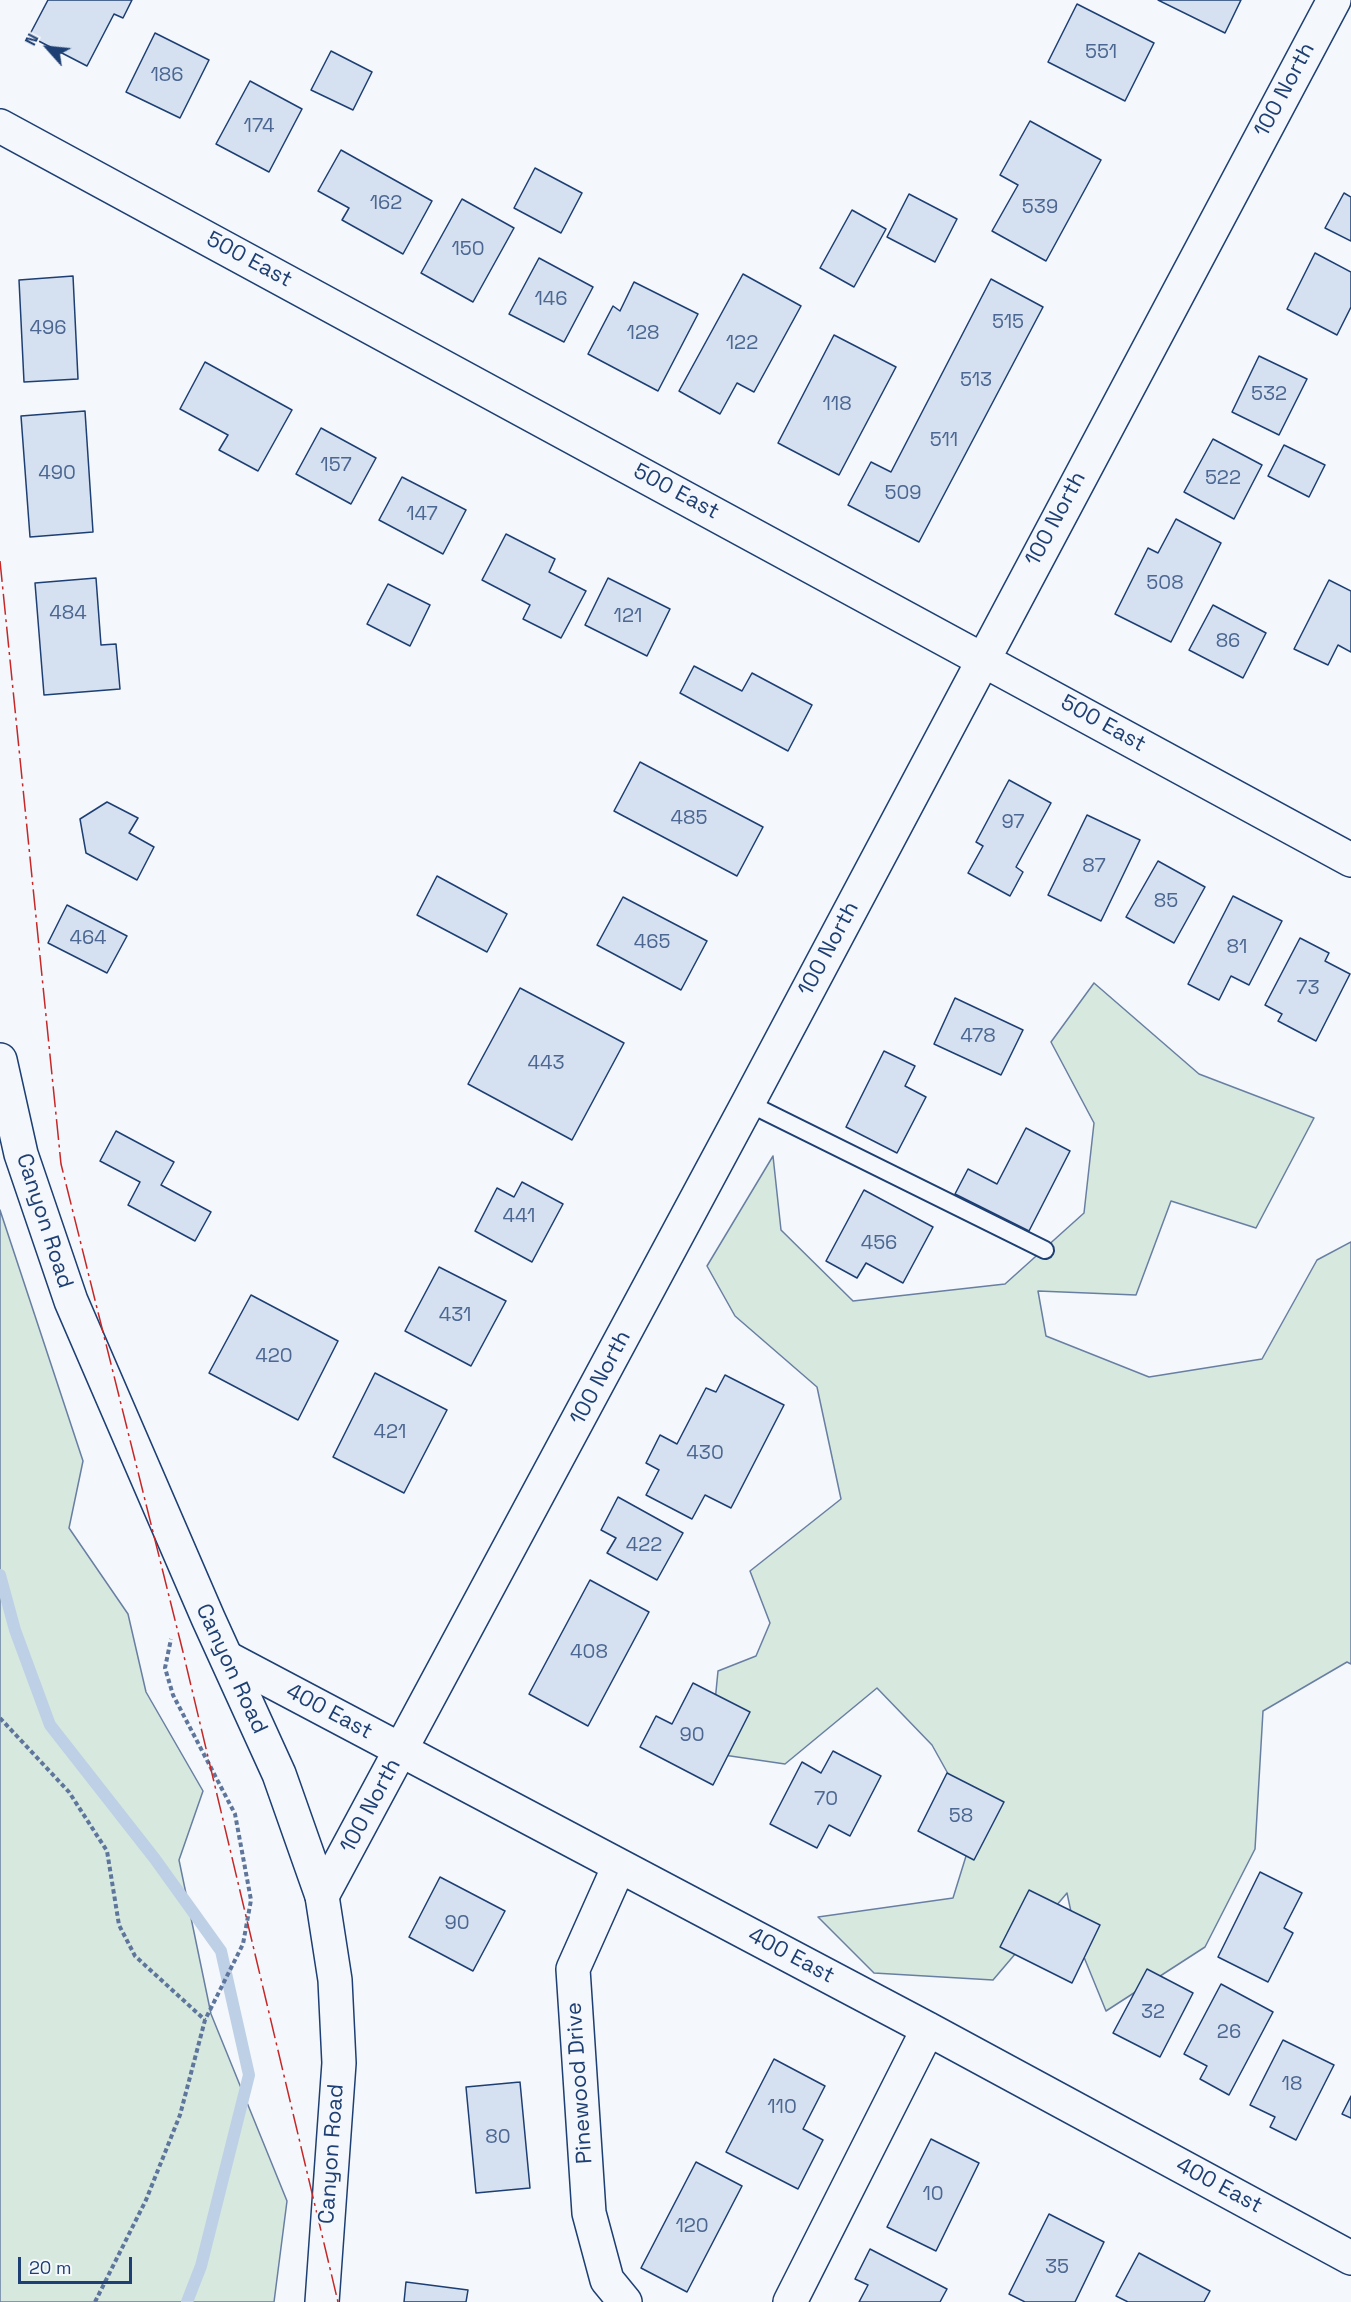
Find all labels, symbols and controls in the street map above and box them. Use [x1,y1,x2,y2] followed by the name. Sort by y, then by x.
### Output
[18,18,78,78] north arrow
[20,30,43,49] text: N
[1249,38,1321,142] street label: 100 North
[1085,41,1117,65] house number: 551
[150,64,184,88] house number: 186
[244,115,274,139] house number: 174
[370,192,402,216] house number: 162
[1022,196,1058,220] house number: 539
[202,226,296,294] street label: 500 East
[451,238,485,262] house number: 150
[534,288,568,312] house number: 146
[992,311,1024,335] house number: 515
[30,317,66,341] house number: 496
[627,322,659,346] house number: 128
[726,332,758,356] house number: 122
[960,369,992,393] house number: 513
[1251,383,1287,407] house number: 532
[822,393,852,417] house number: 118
[930,429,958,453] house number: 511
[320,454,352,478] house number: 157
[629,458,723,526] street label: 500 East
[38,462,76,486] house number: 490
[1020,467,1092,571] street label: 100 North
[1205,467,1241,491] house number: 522
[884,482,922,506] house number: 509
[406,503,438,527] house number: 147
[1146,572,1184,596] house number: 508
[49,602,87,626] house number: 484
[614,605,642,629] house number: 121
[1216,630,1240,654] house number: 86
[1056,690,1150,758] street label: 500 East
[671,807,707,831] house number: 485
[1001,811,1025,835] house number: 97
[1082,855,1106,879] house number: 87
[1154,890,1178,914] house number: 85
[793,897,865,1001] street label: 100 North
[69,927,107,951] house number: 464
[634,931,670,955] house number: 465
[1227,936,1247,960] house number: 81
[1296,977,1320,1001] house number: 73
[960,1025,996,1049] house number: 478
[527,1052,565,1076] house number: 443
[10,1150,78,1292] street label: Canyon Road
[503,1205,535,1229] house number: 441
[861,1232,897,1256] house number: 456
[439,1304,471,1328] house number: 431
[565,1326,637,1430] street label: 100 North
[255,1345,293,1369] house number: 420
[374,1421,406,1445] house number: 421
[686,1442,724,1466] house number: 430
[626,1534,662,1558] house number: 422
[189,1600,273,1738] street label: Canyon Road
[570,1641,608,1665] house number: 408
[281,1678,377,1746] street label: 400 East
[679,1724,705,1748] house number: 90
[335,1754,407,1858] street label: 100 North
[814,1788,838,1812] house number: 70
[949,1805,973,1829] house number: 58
[444,1912,470,1936] house number: 90
[743,1922,839,1990] street label: 400 East
[561,2001,599,2165] street label: Pinewood Drive
[1141,2001,1165,2025] house number: 32
[1217,2021,1241,2045] house number: 26
[1282,2073,1302,2097] house number: 18
[314,2083,350,2225] street label: Canyon Road
[767,2096,797,2120] house number: 110
[485,2126,511,2150] house number: 80
[1171,2152,1267,2220] street label: 400 East
[922,2183,944,2207] house number: 10
[675,2215,709,2239] house number: 120
[21,2245,135,2283] scale bar
[29,2256,72,2279] text: 20 m
[1045,2256,1069,2280] house number: 35

